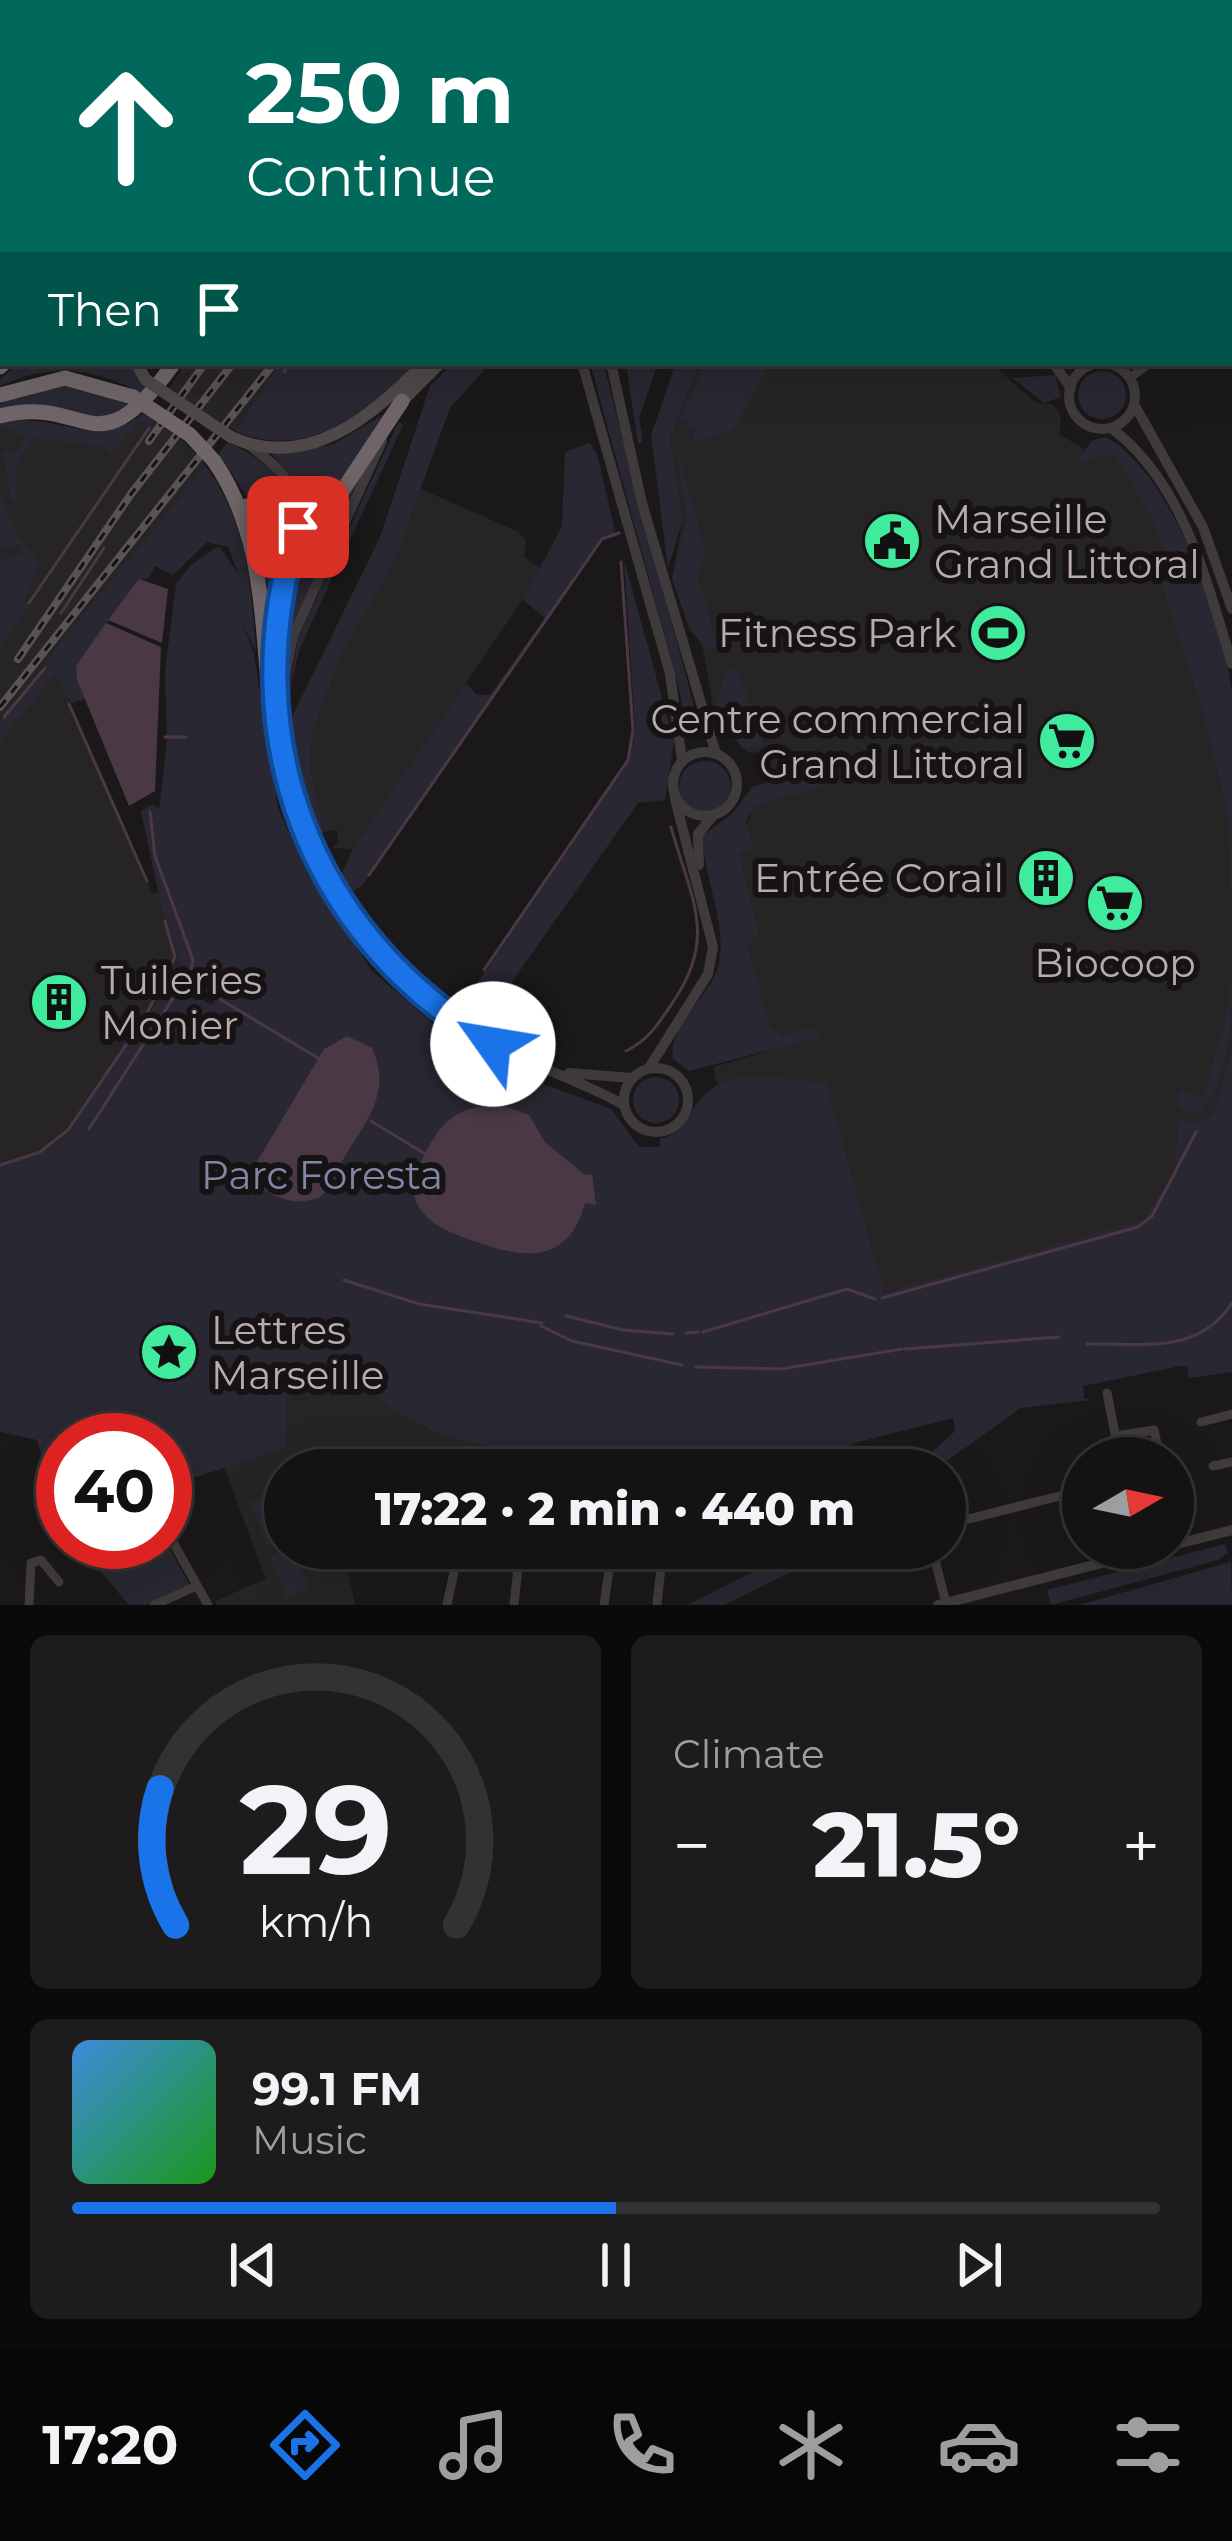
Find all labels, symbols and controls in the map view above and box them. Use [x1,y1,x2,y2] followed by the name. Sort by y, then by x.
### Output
[246,42,514,144] text: 250 m
[48,48,204,204] icon: ahead
[246,144,495,210] text: Continue
[186,276,252,342] icon: arrive
[48,282,162,337] text: Then
[247,476,349,578] pin
[265,494,331,560] icon: arrive
[934,495,1200,588] place label: Marseille Grand Littoral
[861,510,923,572] public building icon: Marseille Grand Littoral
[967,602,1029,664] sports icon: Fitness Park
[718,609,957,657] place label: Fitness Park
[650,695,1025,788] place label: Centre commercial Grand Littoral
[1036,710,1098,772] supermarket icon: Centre commercial Grand Littoral
[1015,847,1077,909] building icon: Entrée Corail
[754,854,1004,902] place label: Entrée Corail
[1084,872,1146,934] supermarket icon: Biocoop
[1034,939,1196,987] place label: Biocoop
[101,956,262,1049] place label: Tuileries Monier
[28,971,90,1033] building icon: Tuileries Monier
[430,981,556,1107] position arrow
[201,1151,443,1199] park label: Parc Foresta
[211,1306,384,1399] place label: Lettres Marseille
[138,1321,200,1383] place icon: Lettres Marseille
[36,1413,192,1569] speed limit sign: 40
[1062,1437,1194,1569] north arrow
[1062,1437,1194,1569] map controls
[375,1481,855,1536] text: 17:22 · 2 min · 440 m
[673,1730,825,1778] text: Climate
[239,1753,392,1905] text: 29
[813,1790,1020,1900] text: 21.5°
[673,1805,711,1886] text: −
[1122,1805,1160,1886] text: +
[258,1895,373,1948] text: km/h
[252,2061,422,2116] text: 99.1 FM
[252,2116,367,2164] text: Music
[220,2232,286,2298] icon: previous
[583,2232,649,2298] icon: pause
[946,2232,1012,2298] icon: next
[263,2403,347,2487] icon: directions
[432,2403,516,2487] icon: music
[600,2403,684,2487] icon: phone
[769,2403,853,2487] icon: climate
[937,2403,1021,2487] icon: car
[1106,2403,1190,2487] icon: filters
[42,2412,179,2478] text: 17:20

